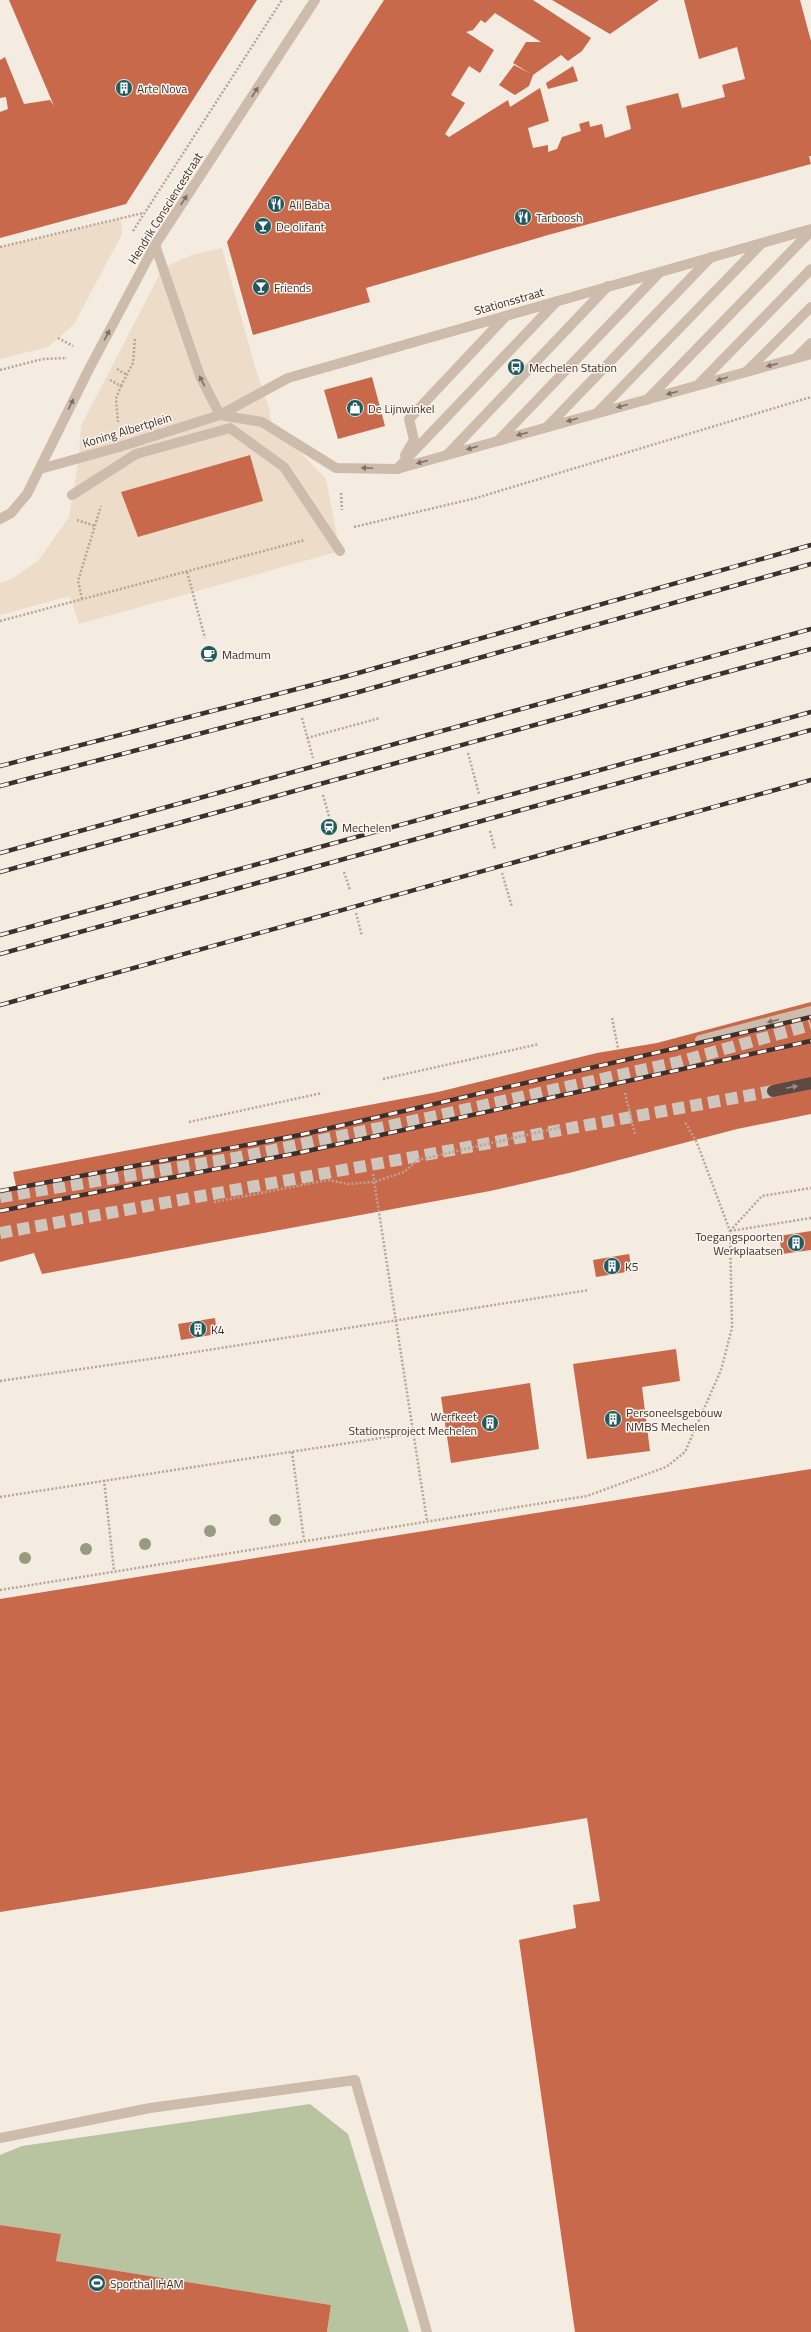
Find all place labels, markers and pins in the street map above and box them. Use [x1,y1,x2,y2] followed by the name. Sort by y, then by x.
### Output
[114,78,134,98] building icon: Arte Nova
[137,79,187,98] place label: Arte Nova
[266,194,286,214] restaurant icon: Ali Baba
[289,195,330,214] place label: Ali Baba
[513,207,533,227] restaurant icon: Tarboosh
[536,208,582,227] place label: Tarboosh
[253,216,273,236] bar icon: De olifant
[276,217,326,236] place label: De olifant
[251,277,271,297] bar icon: Friends
[274,278,312,297] place label: Friends
[506,357,526,377] bus stop icon: Mechelen Station
[529,358,617,377] place label: Mechelen Station
[345,398,365,418] shop icon: De Lijnwinkel
[368,399,434,418] place label: De Lijnwinkel
[199,644,219,664] cafe icon: Madmum
[222,645,271,664] place label: Madmum
[319,817,339,837] station icon: Mechelen
[342,818,391,837] place label: Mechelen
[695,1227,783,1260] place label: Toegangspoorten Werkplaatsen
[786,1233,806,1253] building icon: Toegangspoorten Werkplaatsen
[602,1256,622,1276] building icon: K5
[625,1257,639,1276] place label: K5
[188,1319,208,1339] building icon: K4
[211,1320,225,1339] place label: K4
[626,1403,722,1436] place label: Personeelsgebouw NMBS Mechelen
[349,1407,478,1440] place label: Werfkeet Stationsproject Mechelen
[603,1409,623,1429] building icon: Personeelsgebouw NMBS Mechelen
[480,1413,500,1433] building icon: Werfkeet Stationsproject Mechelen
[87,2273,107,2293] sports icon: Sporthal IHAM
[110,2274,184,2293] place label: Sporthal IHAM

